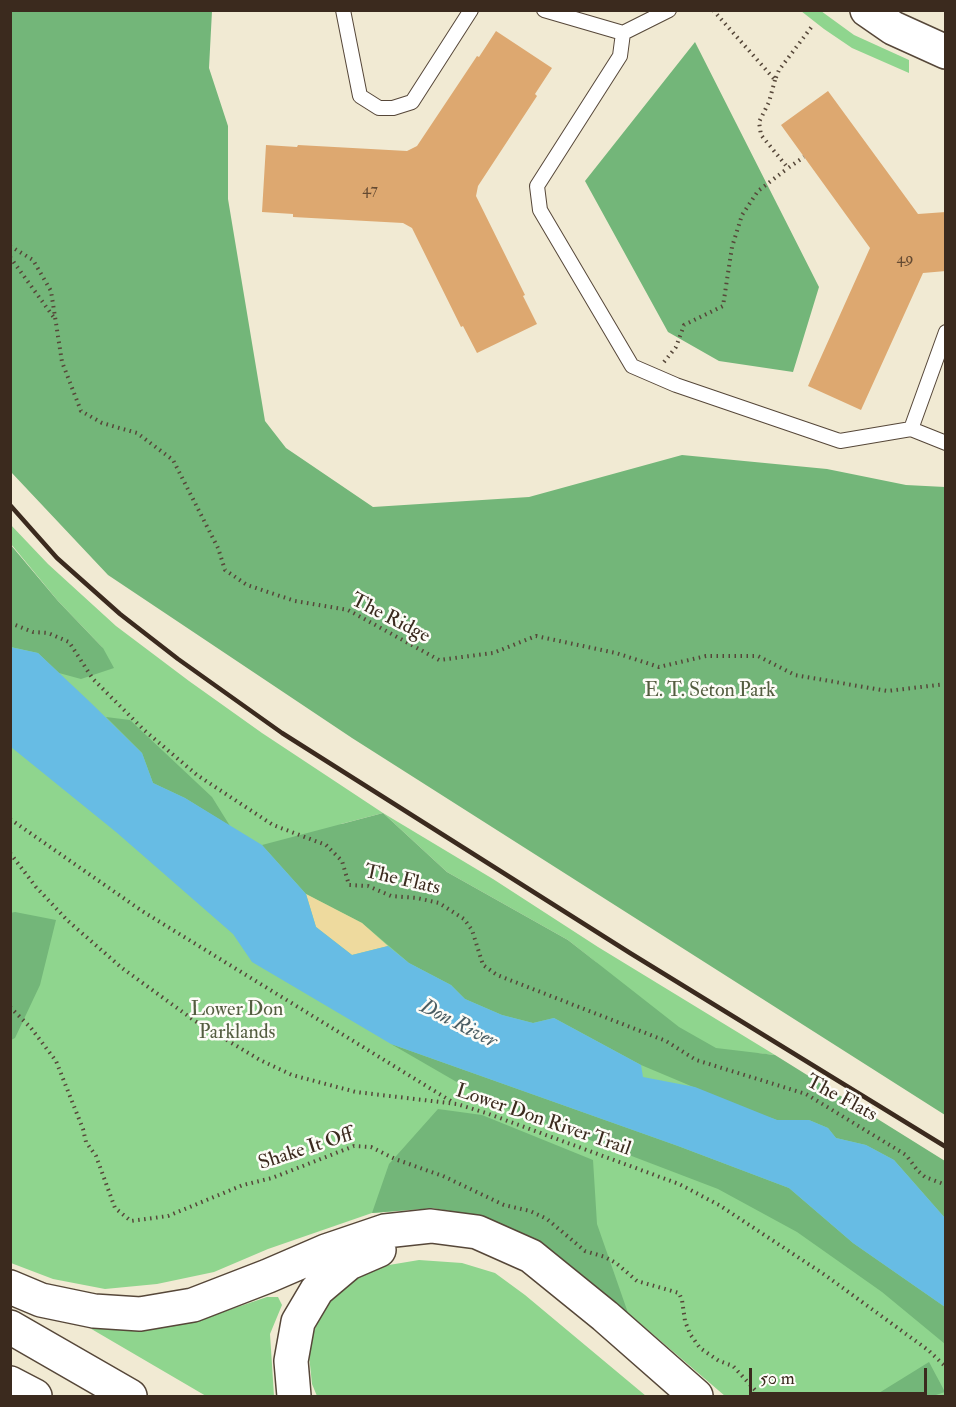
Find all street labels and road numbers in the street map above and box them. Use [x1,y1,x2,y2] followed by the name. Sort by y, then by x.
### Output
[346,589,434,649] street label: The Ridge
[362,861,442,901] street label: The Flats
[801,1070,881,1128] street label: The Flats
[452,1080,634,1162] street label: Lower Don River Trail
[256,1123,356,1177] street label: Shake It Off

